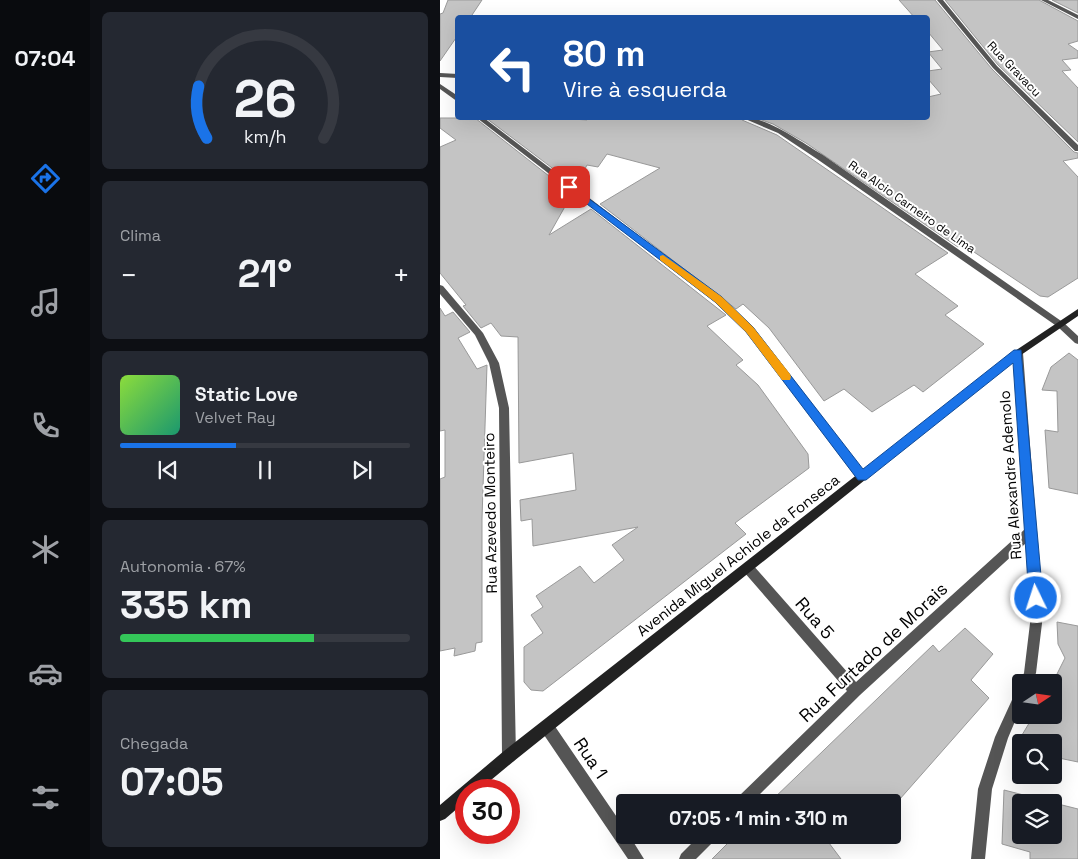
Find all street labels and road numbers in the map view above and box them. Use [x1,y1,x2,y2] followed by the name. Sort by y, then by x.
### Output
[983,38,1045,100] street label: Rua Gravacu
[845,157,979,257] street label: Rua Alcio Carneiro de Lima
[995,390,1025,560] street label: Rua Alexandre Ademolo
[479,432,501,594] street label: Rua Azevedo Monteiro
[633,470,844,640] street label: Avenida Miguel Achiole da Fonseca
[794,577,952,727] street label: Rua Furtado de Morais
[791,592,839,644] street label: Rua 5
[569,733,613,783] street label: Rua 1

